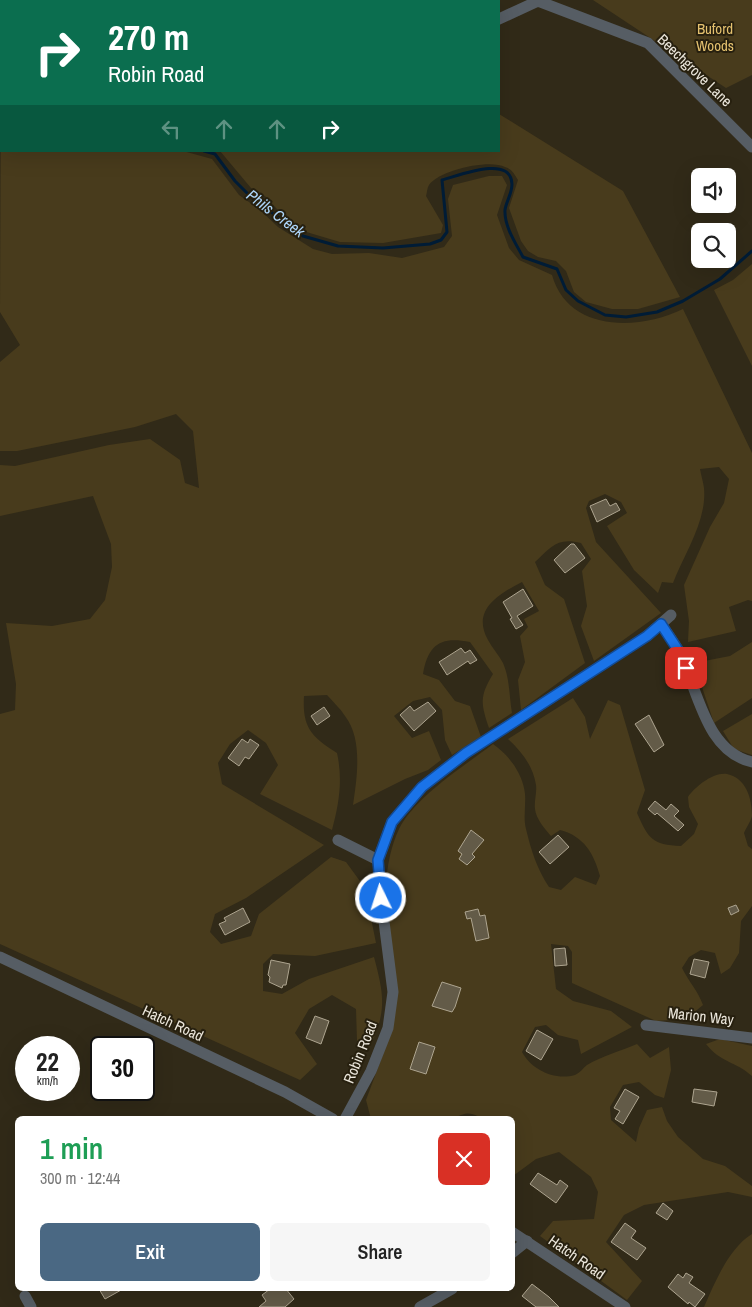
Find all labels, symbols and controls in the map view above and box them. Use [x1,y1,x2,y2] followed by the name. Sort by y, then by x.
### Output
[108,14,189,61] text: 270 m
[696,18,734,56] park label: Buford Woods
[25,20,90,85] icon: right
[653,29,737,111] street label: Beechgrove Lane
[108,59,204,89] text: Robin Road
[157,115,185,143] icon: left
[210,115,238,143] icon: ahead
[263,115,291,143] icon: ahead
[316,115,344,143] icon: right
[691,168,736,268] map controls
[691,168,736,213] button: sound
[242,184,310,242] water label: Phils Creek
[691,223,736,268] button: search
[665,647,707,689] pin
[672,654,700,682] icon: arrive
[354,871,406,923] position arrow
[139,1000,207,1046] street label: Hatch Road
[667,1002,736,1030] street label: Marion Way
[338,1018,382,1086] street label: Robin Road
[90,1036,155,1101] speed limit sign: 30
[36,1045,59,1079] text: 22
[37,1073,58,1089] text: km/h
[40,1128,103,1168] text: 1 min
[438,1133,490,1185] button: close
[40,1167,120,1189] text: 300 m · 12:44
[40,1223,260,1281] button: Exit
[270,1223,490,1281] button: Share
[544,1230,610,1284] street label: Hatch Road

